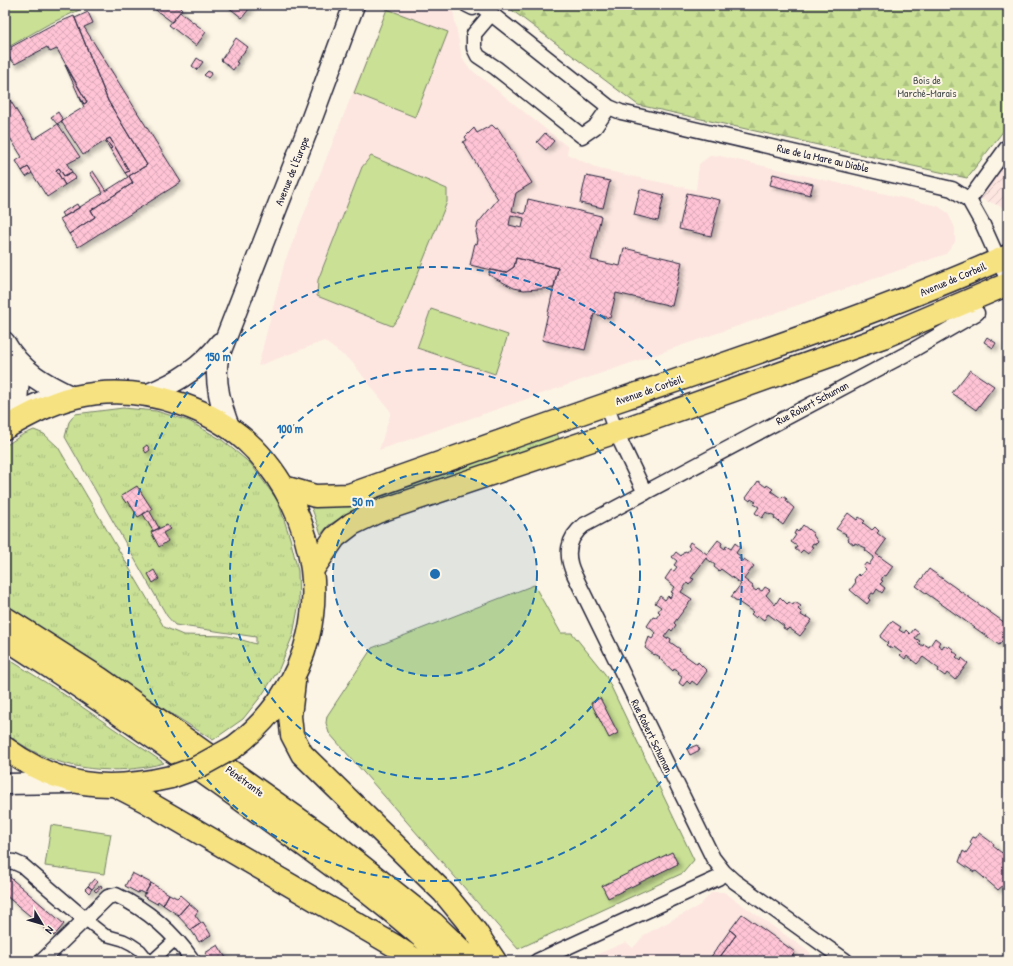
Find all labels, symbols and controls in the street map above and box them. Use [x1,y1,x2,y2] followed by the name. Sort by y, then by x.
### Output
[898,73,956,100] park label: Bois de Marché-Marais
[272,134,312,208] street label: Avenue de l'Europe
[775,141,871,176] street label: Rue de la Mare au Diable
[918,259,988,299] street label: Avenue de Corbeil
[205,348,231,365] text: 150 m
[613,372,685,408] street label: Avenue de Corbeil
[773,378,851,428] street label: Rue Robert Schuman
[277,420,303,437] text: 100 m
[352,493,374,510] text: 50 m
[428,567,442,581] centre of rings
[628,697,676,775] street label: Rue Robert Schuman
[223,762,268,800] street label: Pénétrante
[22,904,62,944] north arrow
[42,924,57,937] text: N

